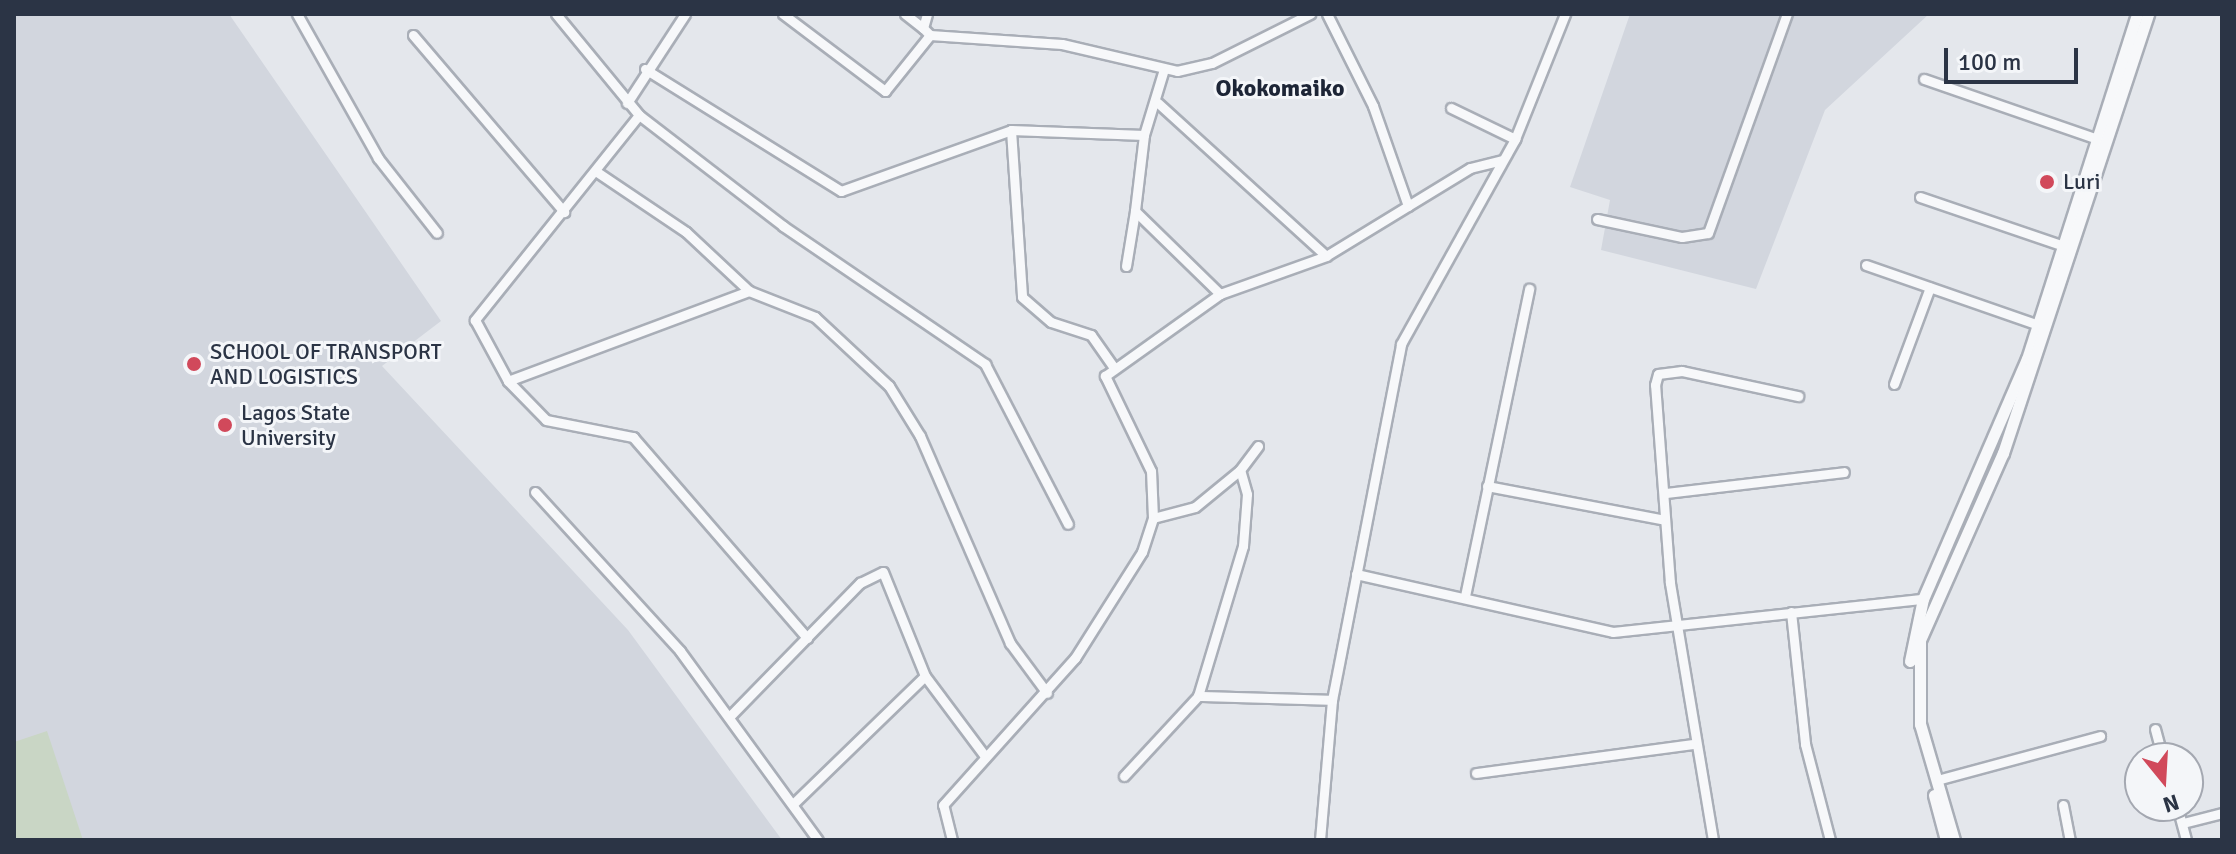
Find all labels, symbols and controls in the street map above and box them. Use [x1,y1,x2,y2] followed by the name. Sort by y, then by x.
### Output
[1948,32,2082,82] scale bar
[1958,47,2021,77] text: 100 m
[1215,75,1345,103] district label: Okokomaiko
[2063,169,2100,195] place label: Luri
[2038,173,2056,191] marker: Luri
[210,338,441,390] place label: SCHOOL OF TRANSPORT AND LOGISTICS
[185,355,203,373] marker: SCHOOL OF TRANSPORT AND LOGISTICS
[241,399,350,450] place label: Lagos State University
[216,416,234,434] marker: Lagos State University
[2124,742,2204,822] north arrow
[2159,788,2182,819] text: N

